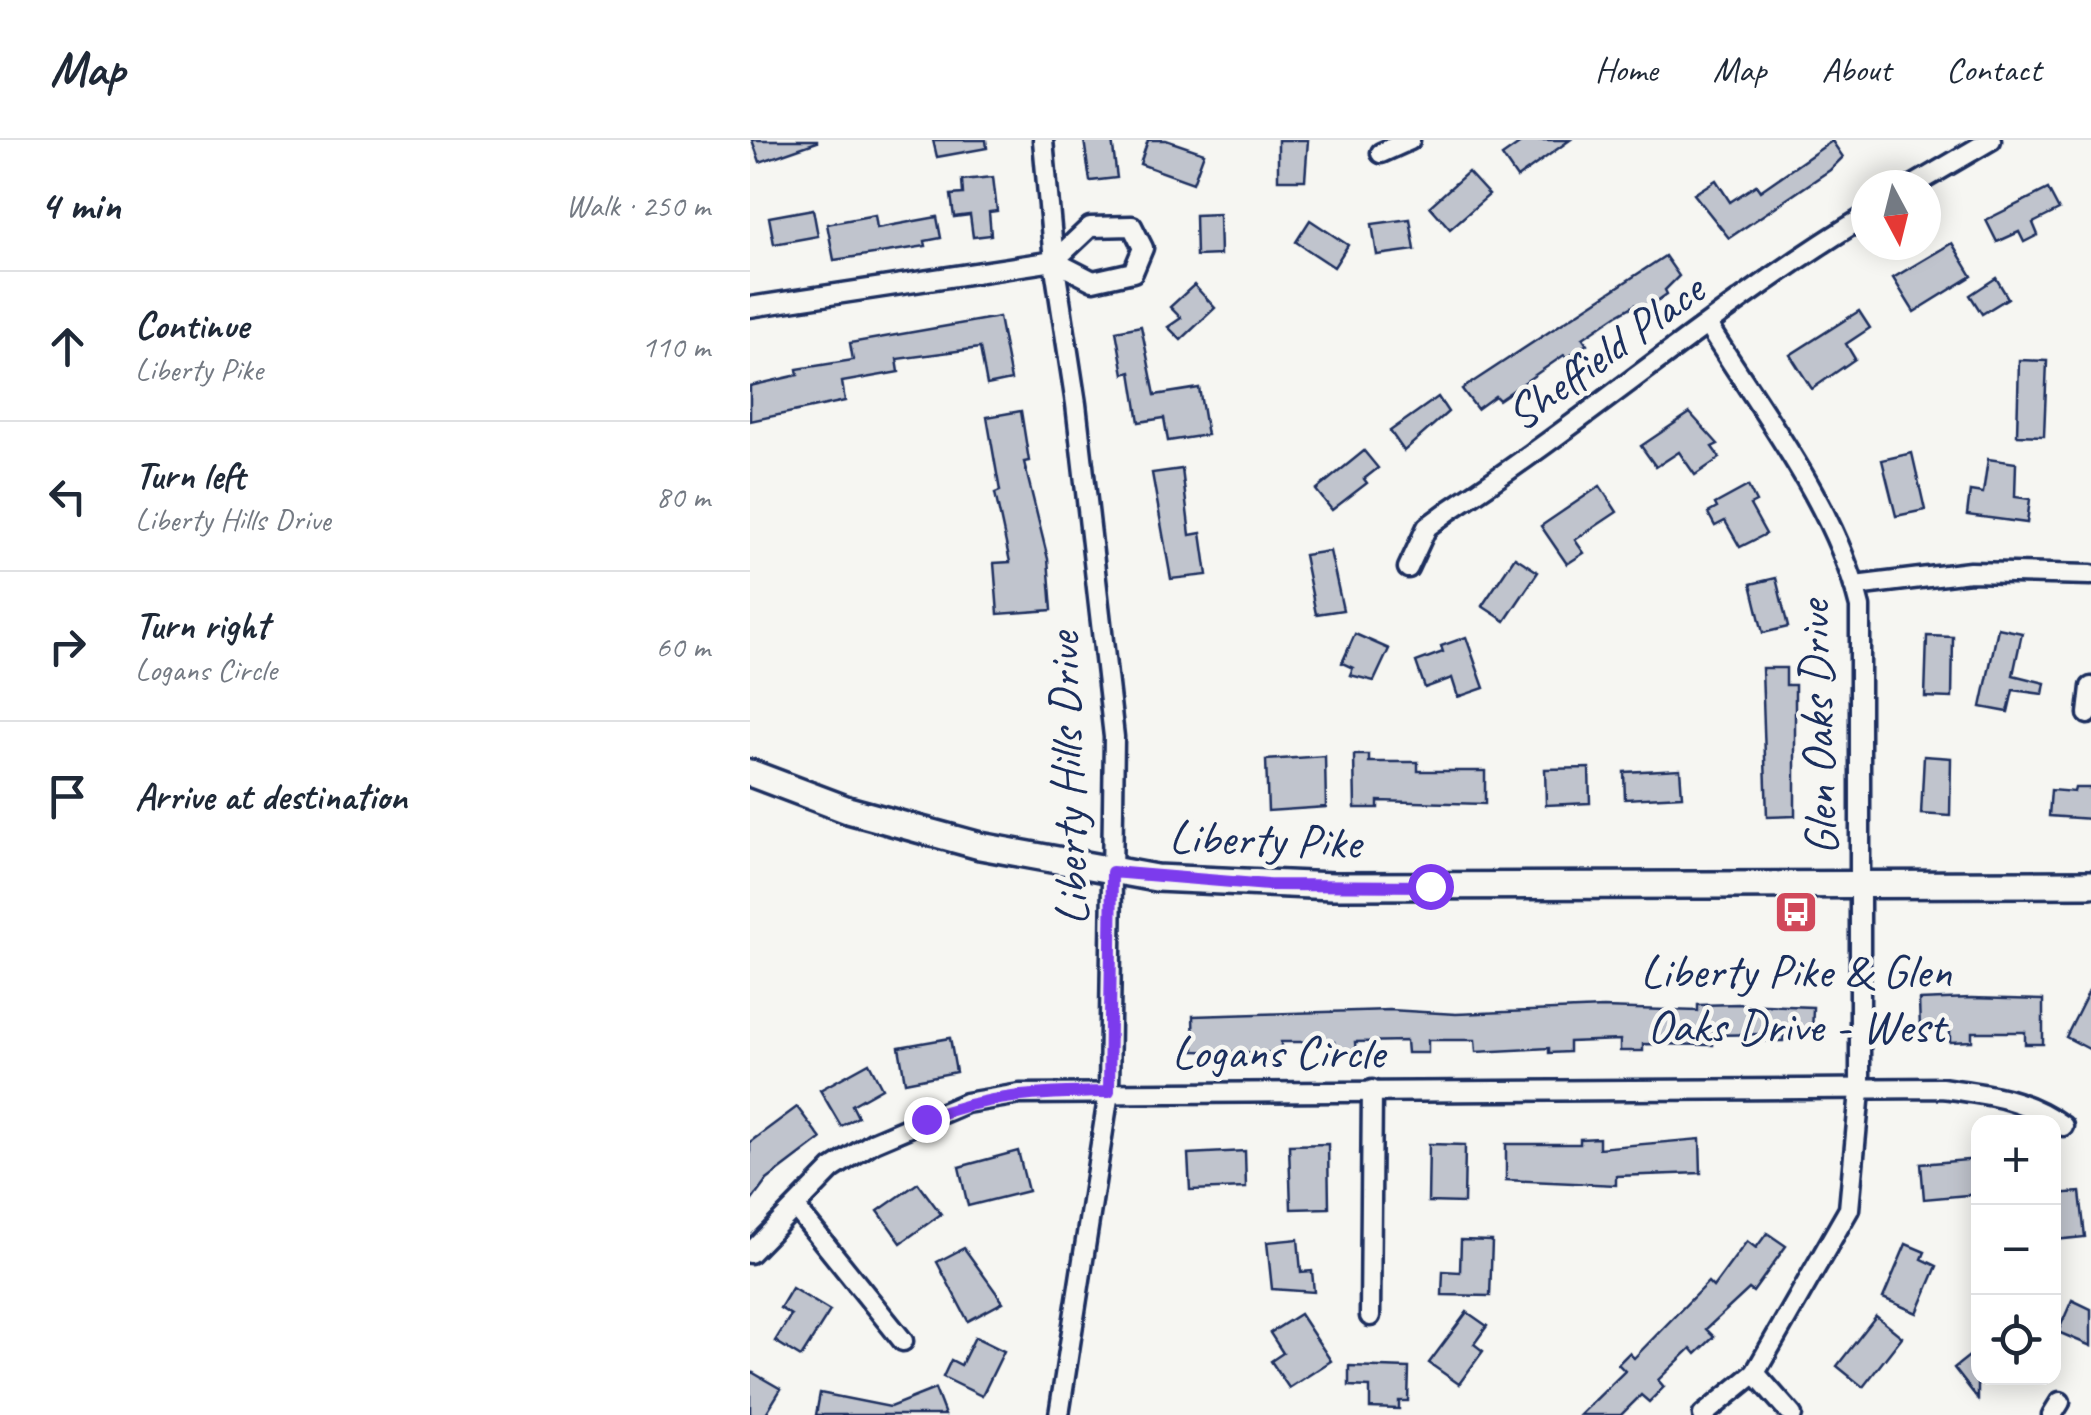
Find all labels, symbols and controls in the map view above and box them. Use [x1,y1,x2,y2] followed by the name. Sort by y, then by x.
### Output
[50,39,125,99] text: Map
[1595,47,1658,92] text: Home
[1713,47,1766,92] text: Map
[1821,47,1891,92] text: About
[1946,47,2041,92] text: Contact
[1851,170,1941,260] north arrow
[40,179,120,232] text: 4 min
[566,185,710,226] text: Walk · 250 m
[1494,258,1718,444] street label: Sheffield Place
[135,302,249,349] text: Continue
[40,319,95,374] icon: ahead
[641,326,710,367] text: 110 m
[135,349,263,390] text: Liberty Pike
[135,452,245,499] text: Turn left
[40,469,95,524] icon: left
[656,476,710,517] text: 80 m
[135,499,331,540] text: Liberty Hills Drive
[1782,596,1851,856] street label: Glen Oaks Drive
[135,602,269,649] text: Turn right
[40,619,95,674] icon: right
[656,626,710,667] text: 60 m
[1032,628,1102,927] street label: Liberty Hills Drive
[135,649,277,690] text: Logans Circle
[40,769,95,824] icon: arrive
[135,773,407,820] text: Arrive at destination
[1168,806,1365,872] street label: Liberty Pike
[1408,864,1454,910] route start
[1773,889,1819,935] bus stop icon: Liberty Pike & Glen Oaks Drive - West
[1640,941,1952,1056] place label: Liberty Pike & Glen Oaks Drive - West
[1172,1022,1388,1082] street label: Logans Circle
[904,1097,950,1143] route end
[1971,1115,2061,1385] map controls
[1971,1115,2061,1205] button: +
[1971,1205,2061,1295] button: −
[1971,1295,2061,1385] button: locate

